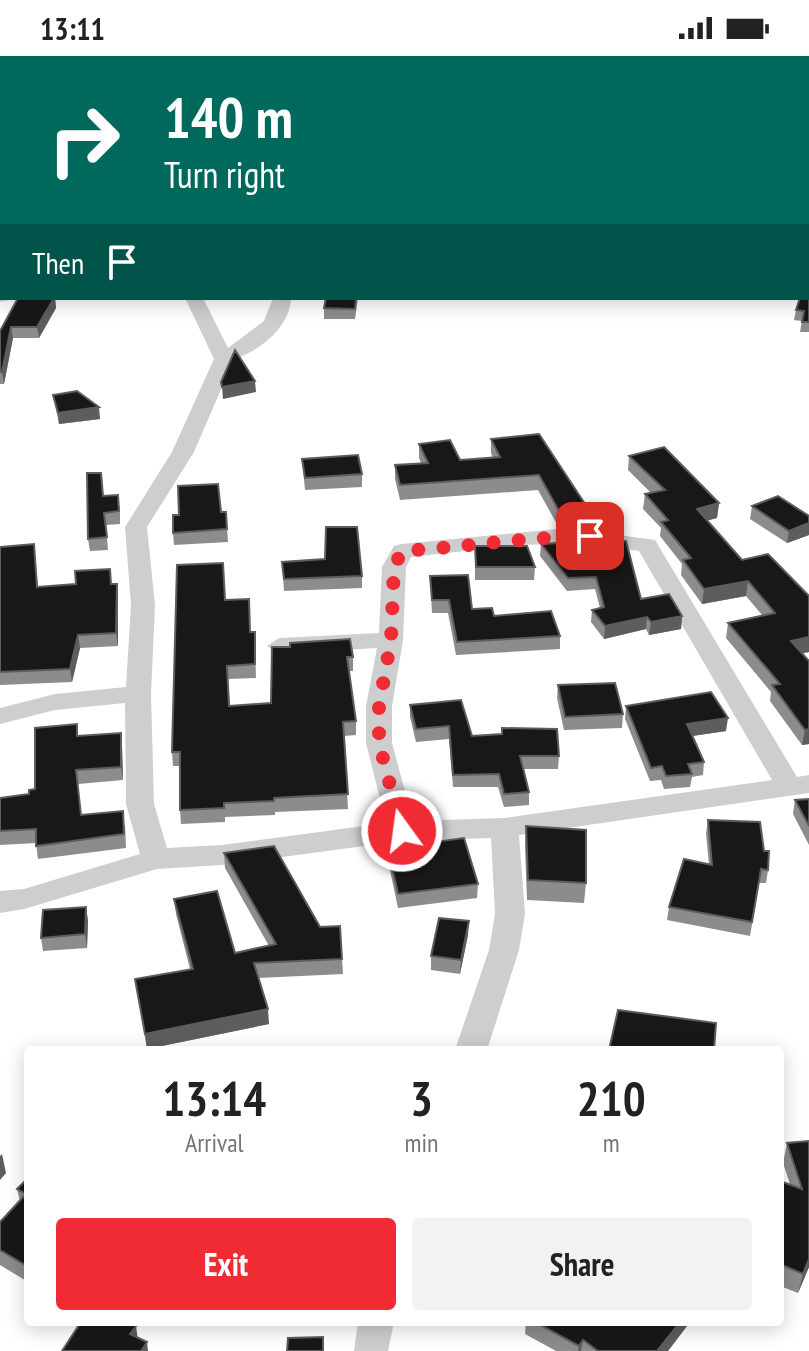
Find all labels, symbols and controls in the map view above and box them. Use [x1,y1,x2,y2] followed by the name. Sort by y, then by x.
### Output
[40,9,105,48] text: 13:11
[164,81,293,153] text: 140 m
[32,88,136,192] icon: right
[164,151,285,198] text: Turn right
[100,240,144,284] icon: arrive
[32,243,84,282] text: Then
[556,502,624,570] pin
[568,514,612,558] icon: arrive
[360,789,444,873] position arrow
[162,1067,266,1129] text: 13:14
[410,1067,433,1129] text: 3
[577,1067,646,1129] text: 210
[185,1126,244,1159] text: Arrival
[404,1126,438,1159] text: min
[603,1126,620,1159] text: m
[56,1218,396,1310] button: Exit
[412,1218,752,1310] button: Share

